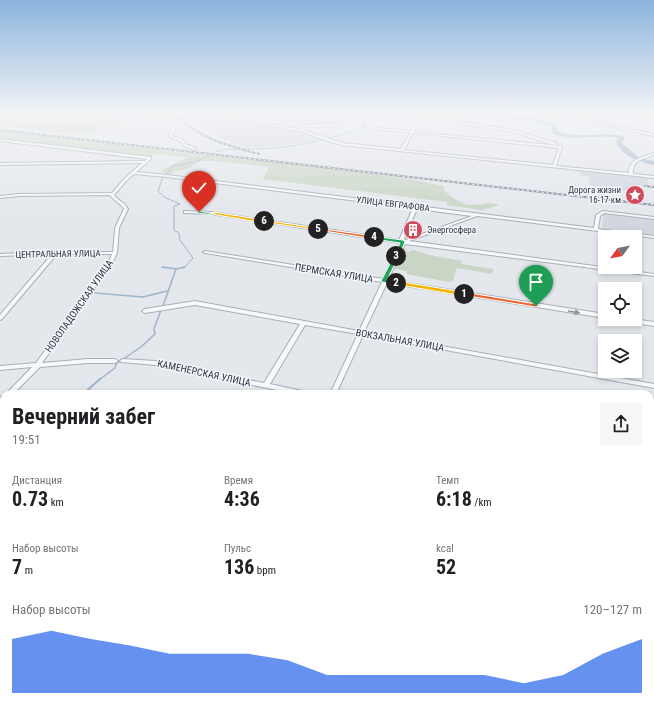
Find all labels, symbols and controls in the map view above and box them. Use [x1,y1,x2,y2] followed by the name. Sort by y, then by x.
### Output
[182,171,216,212] pin
[188,177,210,199] icon: check
[624,184,646,206] place icon: Дорога жизни 16-17 км
[568,185,621,205] place label: Дорога жизни 16-17 км
[356,195,430,213] street label: УЛИЦА ЕВГРАФОВА
[254,211,274,231] pin: 6
[261,214,267,227] text: 6
[308,219,328,239] pin: 5
[402,219,424,241] building icon: Энергосфера
[315,222,321,235] text: 5
[427,225,476,235] place label: Энергосфера
[364,227,384,247] pin: 4
[371,230,377,243] text: 4
[598,230,642,274] north arrow
[598,230,642,378] map controls
[386,246,406,266] pin: 3
[15,248,101,260] street label: ЦЕНТРАЛЬНАЯ УЛИЦА
[393,249,399,262] text: 3
[43,257,115,354] street label: НОВОЛАДОЖСКАЯ УЛИЦА
[294,261,374,285] street label: ПЕРМСКАЯ УЛИЦА
[519,265,553,306] pin
[525,271,547,293] icon: arrive
[386,273,406,293] pin: 2
[393,276,399,289] text: 2
[598,282,642,326] button: locate
[454,284,474,304] pin: 1
[461,287,467,300] text: 1
[568,309,580,315] one-way arrow
[355,327,445,353] street label: ВОКЗАЛЬНАЯ УЛИЦА
[598,334,642,378] button: layers
[156,358,252,388] street label: КАМЕНЕРСКАЯ УЛИЦА
[600,403,642,445] button: share
[12,404,155,429] text: Вечерний забег
[12,432,41,447] text: 19:51
[12,474,62,487] text: Дистанция
[224,474,253,487] text: Время
[436,474,459,487] text: Темп
[12,487,48,511] text: 0.73
[224,487,260,511] text: 4:36
[436,487,472,511] text: 6:18
[48,496,64,509] text: km
[472,496,492,509] text: /km
[12,542,79,555] text: Набор высоты
[224,542,251,555] text: Пульс
[436,542,454,555] text: kcal
[12,555,22,579] text: 7
[224,555,254,579] text: 136
[436,555,456,579] text: 52
[22,564,33,577] text: m
[254,564,276,577] text: bpm
[12,602,91,617] text: Набор высоты
[583,602,642,617] text: 120–127 m

